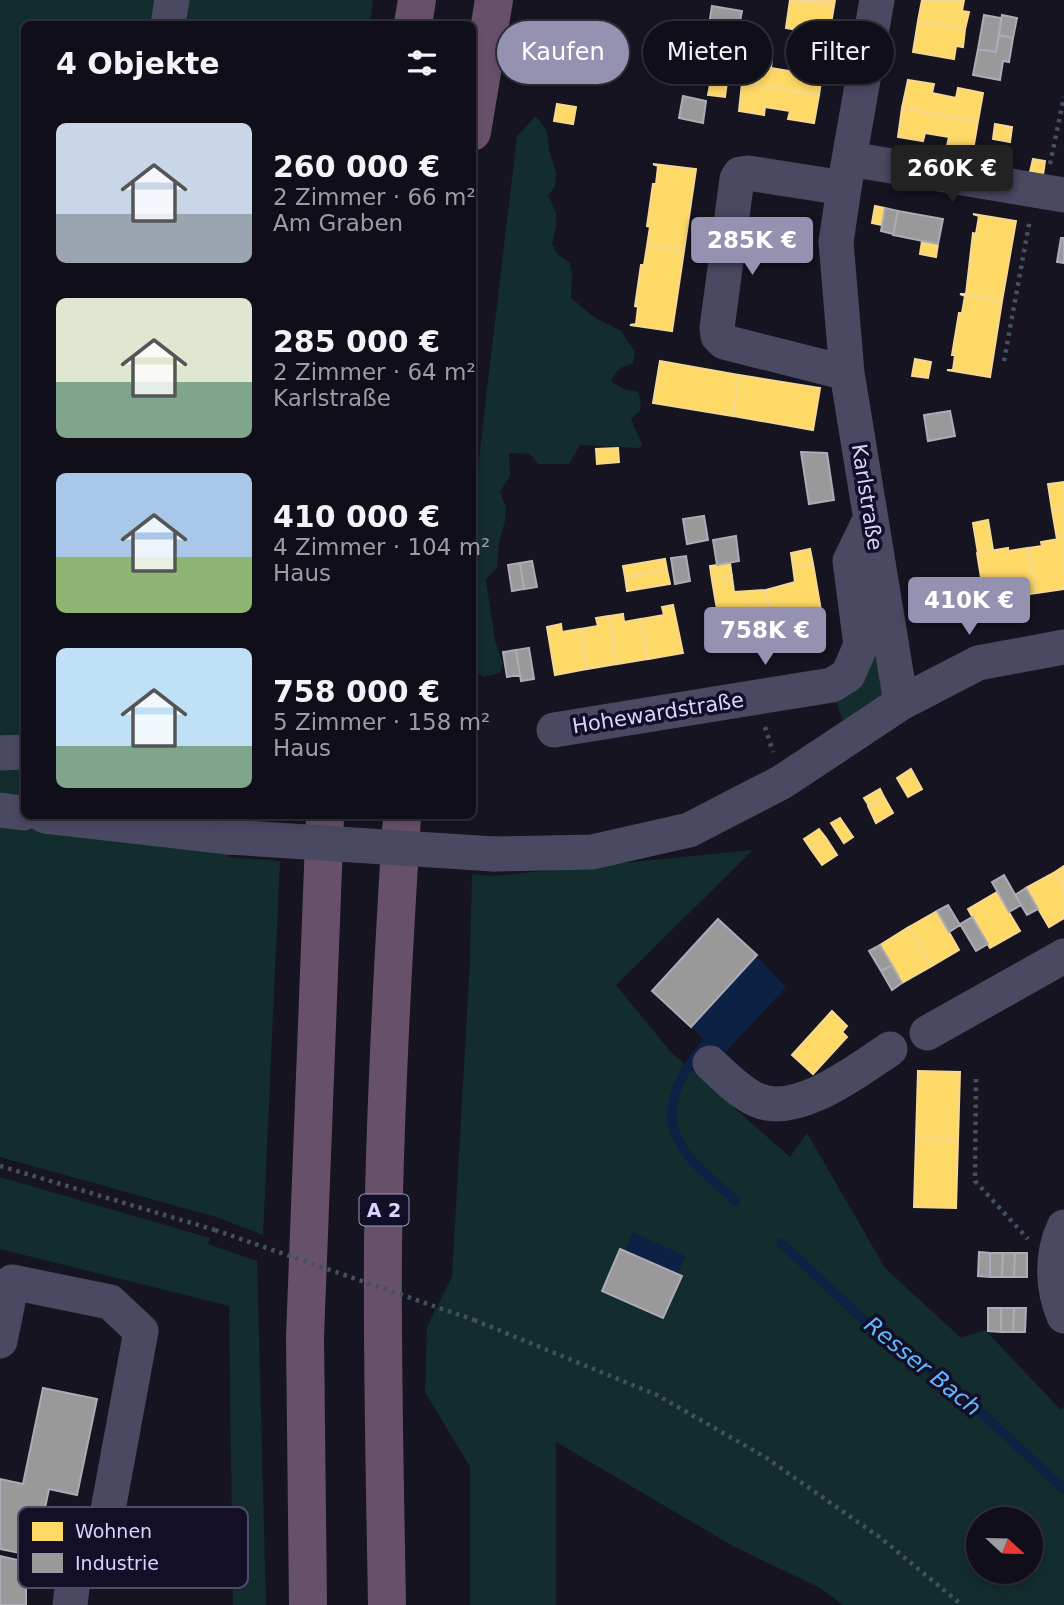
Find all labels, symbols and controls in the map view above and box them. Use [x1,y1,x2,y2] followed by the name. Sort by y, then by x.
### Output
[497,21,629,84] chip: Kaufen
[643,21,772,84] chip: Mieten
[786,21,894,84] chip: Filter
[403,44,441,82] icon: filters
[56,46,220,81] text: 4 Objekte
[895,146,1009,205] pin: 260K €
[273,149,440,184] text: 260 000 €
[112,151,196,235] icon: home
[907,155,997,181] text: 260K €
[273,184,476,210] text: 2 Zimmer · 66 m²
[273,210,403,236] text: Am Graben
[695,218,809,277] pin: 285K €
[707,227,797,253] text: 285K €
[273,324,440,359] text: 285 000 €
[112,326,196,410] icon: home
[273,359,476,385] text: 2 Zimmer · 64 m²
[273,385,391,411] text: Karlstraße
[847,442,887,552] street label: Karlstraße
[273,499,440,534] text: 410 000 €
[112,501,196,585] icon: home
[273,534,490,560] text: 4 Zimmer · 104 m²
[273,560,331,586] text: Haus
[912,578,1026,637] pin: 410K €
[924,587,1014,613] text: 410K €
[708,608,822,667] pin: 758K €
[720,617,810,643] text: 758K €
[273,674,440,709] text: 758 000 €
[112,676,196,760] icon: home
[571,688,745,738] street label: Hohewardstraße
[273,709,490,735] text: 5 Zimmer · 158 m²
[273,735,331,761] text: Haus
[360,1194,408,1226] road number: A 2
[860,1311,986,1421] water label: Resser Bach
[18,1507,248,1588] legend
[966,1507,1043,1584] north arrow
[966,1507,1043,1584] map controls
[75,1520,152,1542] text: Wohnen
[75,1552,159,1574] text: Industrie

